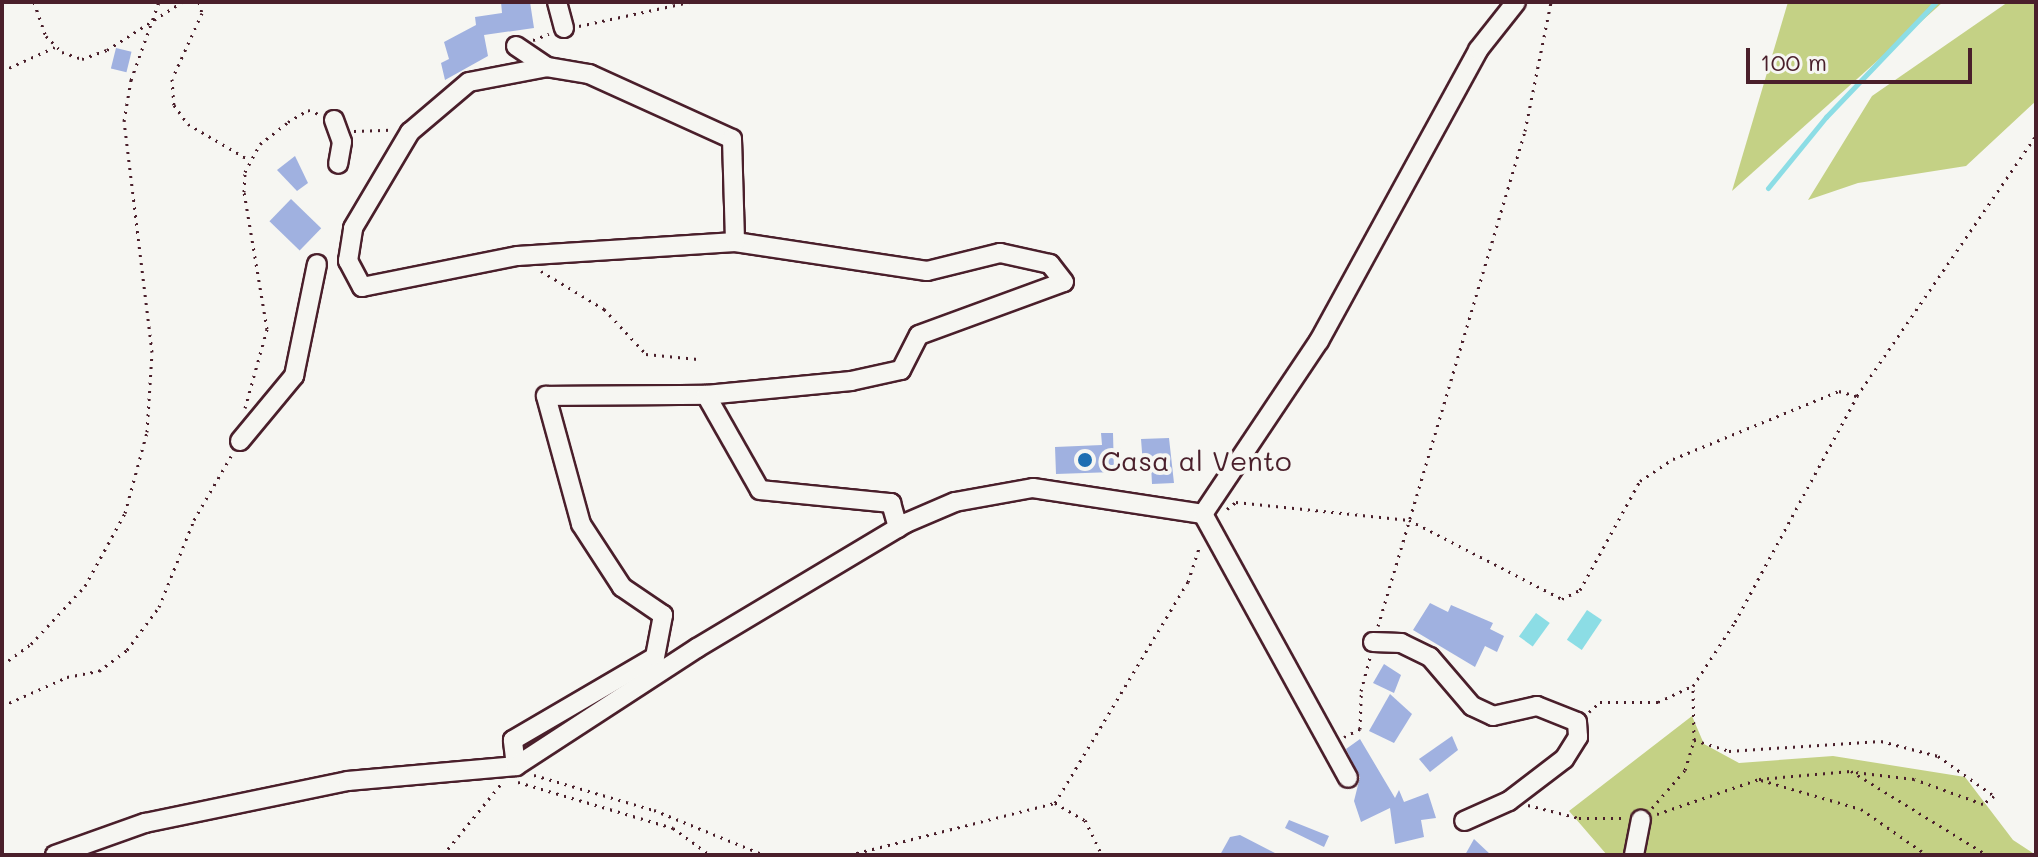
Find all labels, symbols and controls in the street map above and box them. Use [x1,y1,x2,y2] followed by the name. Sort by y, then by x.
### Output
[1750,32,1976,82] scale bar
[1760,46,1827,77] text: 100 m
[1101,443,1292,477] place label: Casa al Vento
[1076,451,1094,469] marker: Casa al Vento

